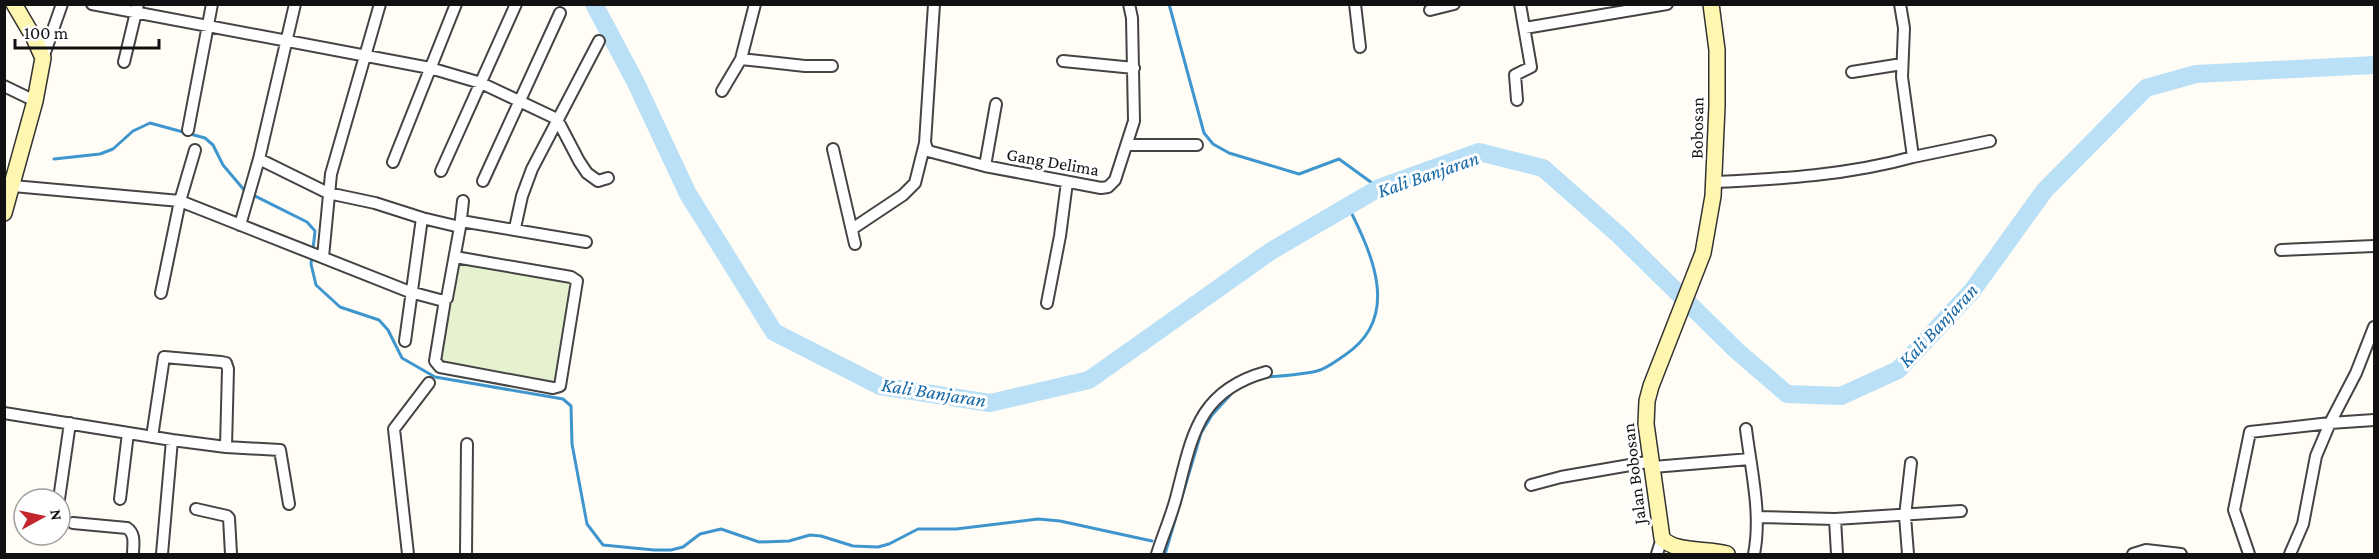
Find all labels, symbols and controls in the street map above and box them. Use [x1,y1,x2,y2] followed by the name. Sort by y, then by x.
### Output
[15,12,159,50] scale bar
[24,23,69,43] text: 100 m
[1686,96,1708,159] street label: Bobosan
[1005,144,1101,180] street label: Gang Delima
[1374,146,1482,203] water label: Kali Banjaran
[1894,279,1983,372] water label: Kali Banjaran
[880,373,988,412] water label: Kali Banjaran
[1618,422,1650,528] street label: Jalan Bobosan
[12,487,72,547] north arrow
[47,508,66,522] text: N

